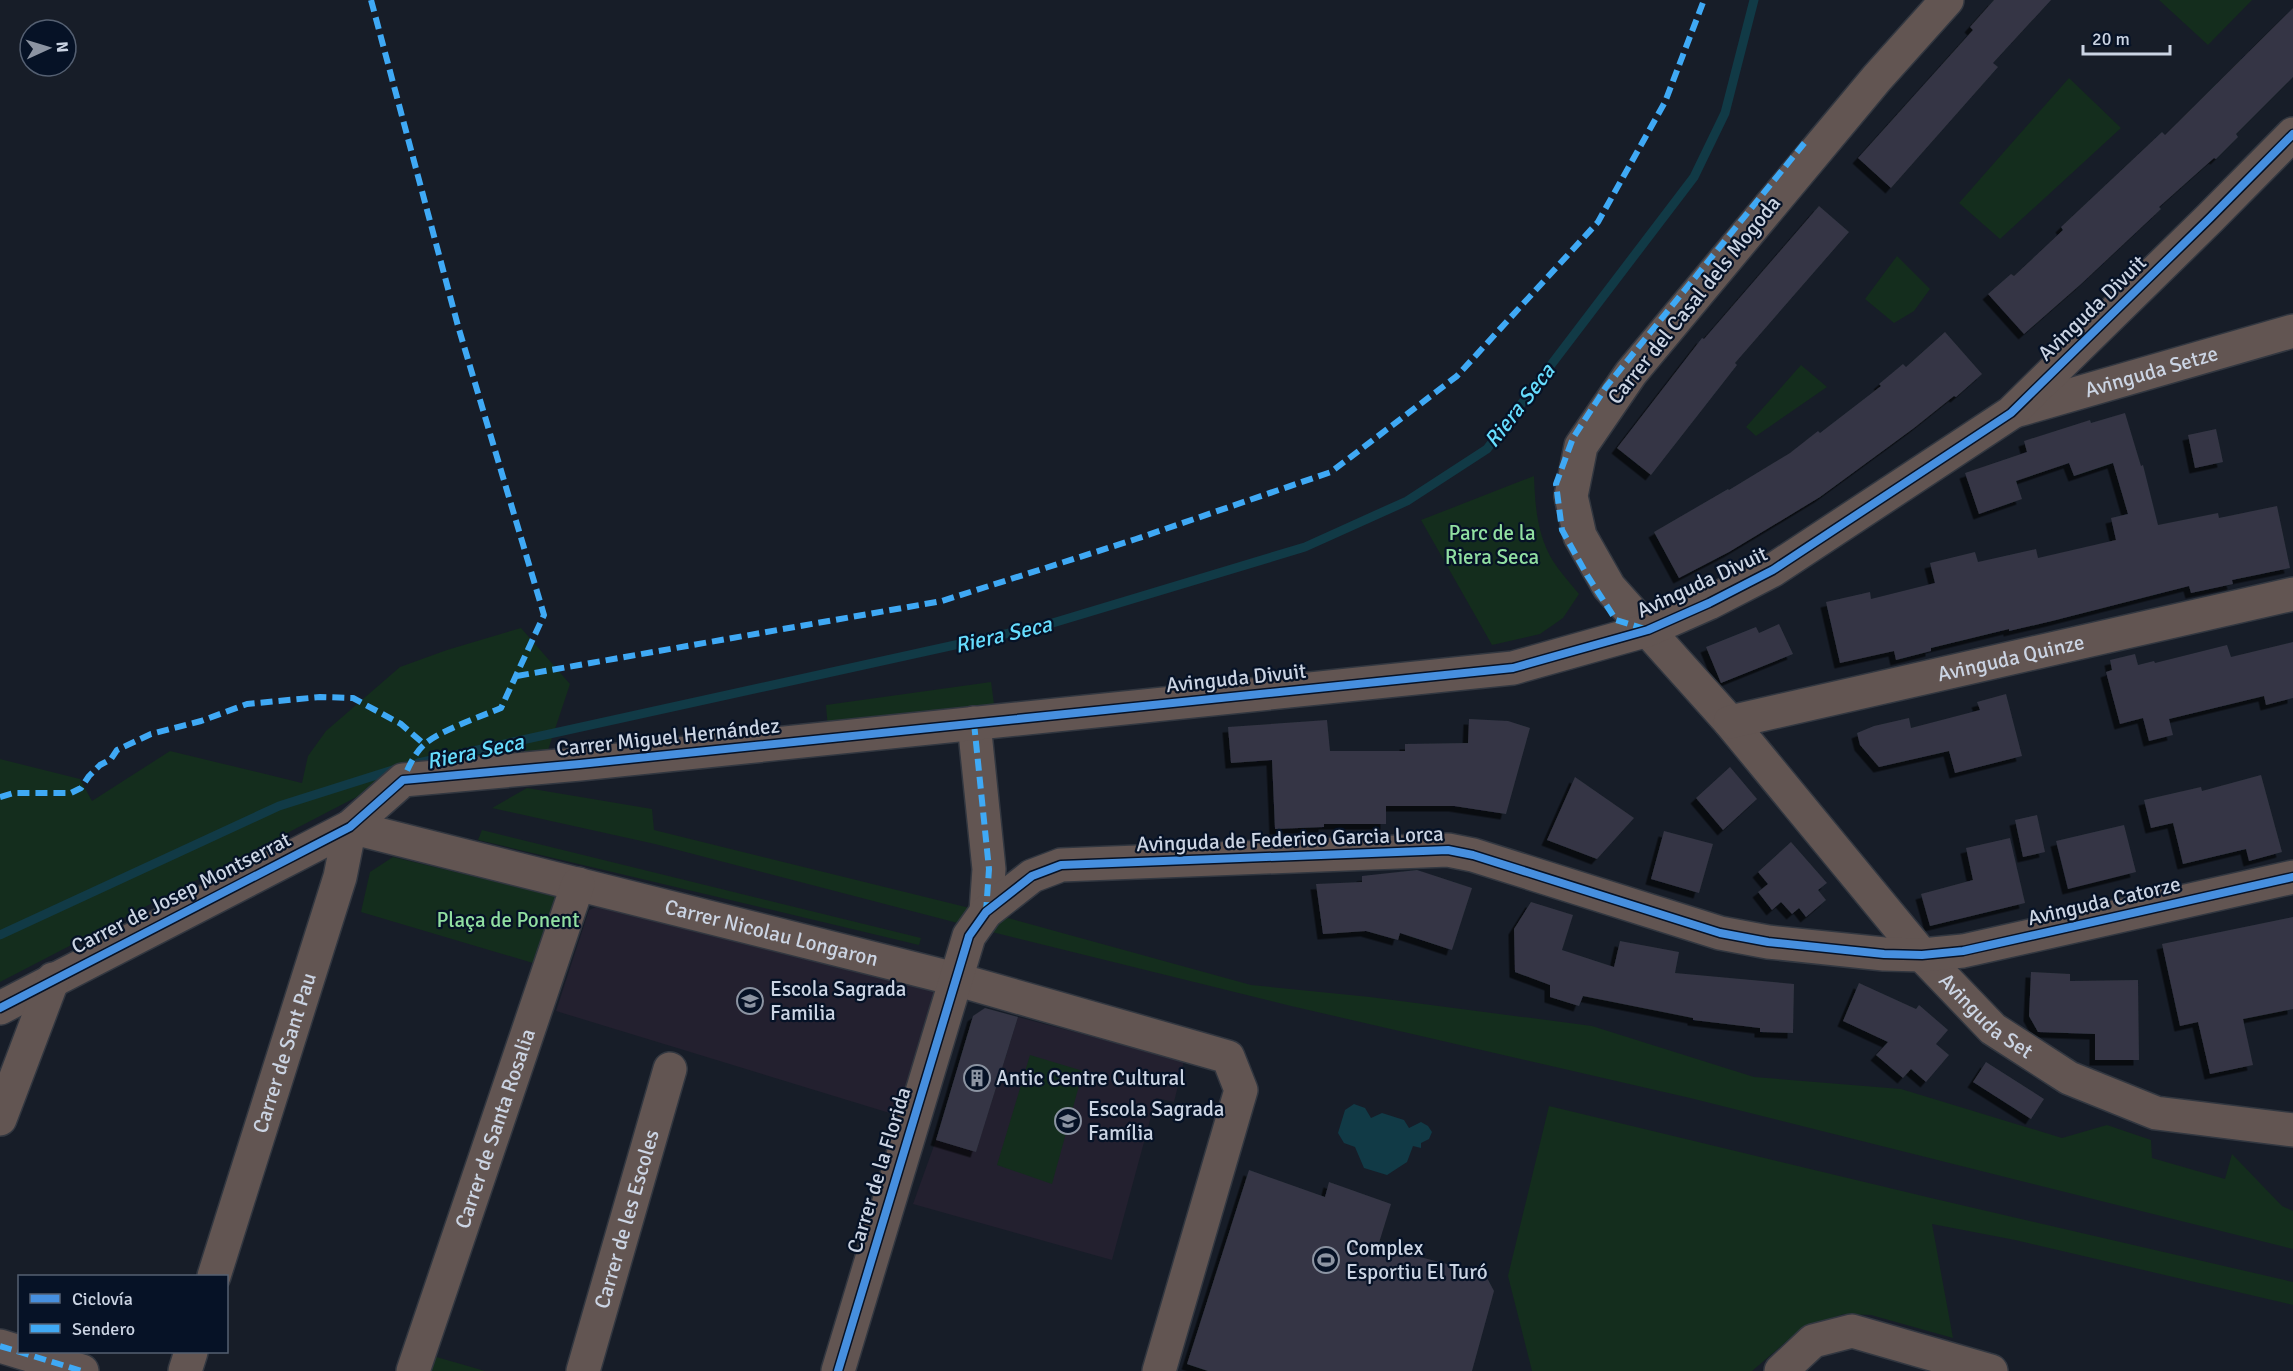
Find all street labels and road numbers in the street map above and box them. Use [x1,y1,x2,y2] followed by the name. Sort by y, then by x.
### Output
[1602,191,1786,409] street label: Carrer del Casal dels Mogoda
[2032,250,2152,366] street label: Avinguda Divuit
[2082,340,2221,403] street label: Avinguda Setze
[1633,540,1771,624] street label: Avinguda Divuit
[1935,629,2087,687] street label: Avinguda Quinze
[1165,658,1307,698] street label: Avinguda Divuit
[555,712,781,762] street label: Carrer Miguel Hernández
[1136,821,1444,857] street label: Avinguda de Federico Garcia Lorca
[67,826,295,960] street label: Carrer de Josep Montserrat
[2025,871,2183,931] street label: Avinguda Catorze
[662,894,881,972] street label: Carrer Nicolau Longaron
[1933,968,2038,1064] street label: Avinguda Set
[247,969,322,1136] street label: Carrer de Sant Pau
[449,1025,541,1232] street label: Carrer de Santa Rosalia
[841,1084,917,1256] street label: Carrer de la Florida
[589,1127,665,1312] street label: Carrer de les Escoles

